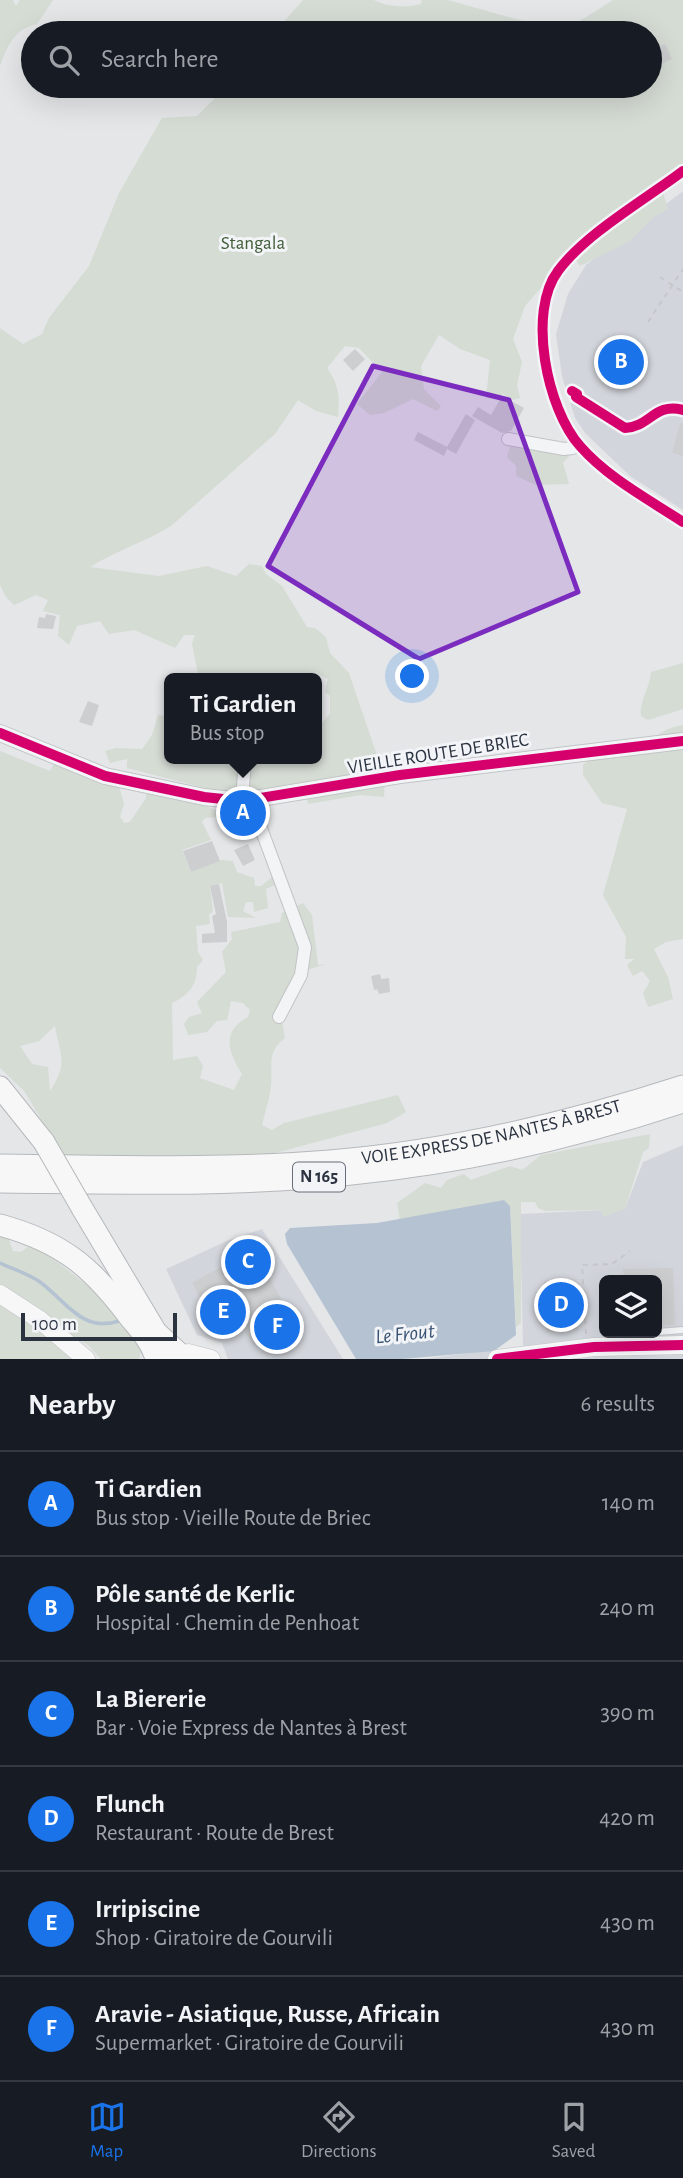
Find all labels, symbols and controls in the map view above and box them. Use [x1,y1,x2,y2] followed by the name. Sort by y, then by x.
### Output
[21,21,662,98] search box
[45,41,83,79] icon: search
[101,46,219,72] text: Search here
[221,234,286,253] park label: Stangala
[598,336,644,388] pin: B
[395,659,429,693] your location
[164,673,322,764] popup
[190,691,296,717] text: Ti Gardien
[190,722,264,745] text: Bus stop
[346,730,530,778] street label: VIEILLE ROUTE DE BRIEC
[220,787,266,839] pin: A
[360,1096,623,1167] street label: VOIE EXPRESS DE NANTES À BREST
[293,1162,345,1192] road number: N 165
[225,1236,271,1288] pin: C
[599,1275,662,1338] map controls
[599,1275,662,1338] button: layers
[538,1279,584,1331] pin: D
[200,1286,246,1338] pin: E
[254,1301,300,1353] pin: F
[21,1310,177,1342] scale bar
[32,1315,77,1334] text: 100 m
[374,1320,436,1348] water label: Le Frout
[28,1390,116,1420] text: Nearby
[581,1393,655,1416] text: 6 results
[95,1476,202,1502] text: Ti Gardien
[44,1492,58,1515] text: A
[602,1492,655,1515] text: 140 m
[95,1507,371,1530] text: Bus stop · Vieille Route de Briec
[95,1581,295,1607] text: Pôle santé de Kerlic
[44,1597,58,1620] text: B
[599,1597,655,1620] text: 240 m
[95,1612,359,1635] text: Hospital · Chemin de Penhoat
[95,1686,206,1712] text: La Biererie
[45,1702,57,1725] text: C
[600,1702,655,1725] text: 390 m
[95,1717,407,1740] text: Bar · Voie Express de Nantes à Brest
[95,1791,165,1817] text: Flunch
[43,1807,59,1830] text: D
[599,1807,655,1830] text: 420 m
[95,1822,334,1845] text: Restaurant · Route de Brest
[95,1896,200,1922] text: Irripiscine
[45,1912,57,1935] text: E
[600,1912,655,1935] text: 430 m
[95,1927,333,1950] text: Shop · Giratoire de Gourvili
[95,2001,440,2027] text: Aravie - Asiatique, Russe, Africain
[46,2017,56,2040] text: F
[600,2017,655,2040] text: 430 m
[95,2032,404,2055] text: Supermarket · Giratoire de Gourvili
[88,2098,126,2163] tab: Map
[301,2098,377,2163] tab: Directions
[552,2098,595,2163] tab: Saved

